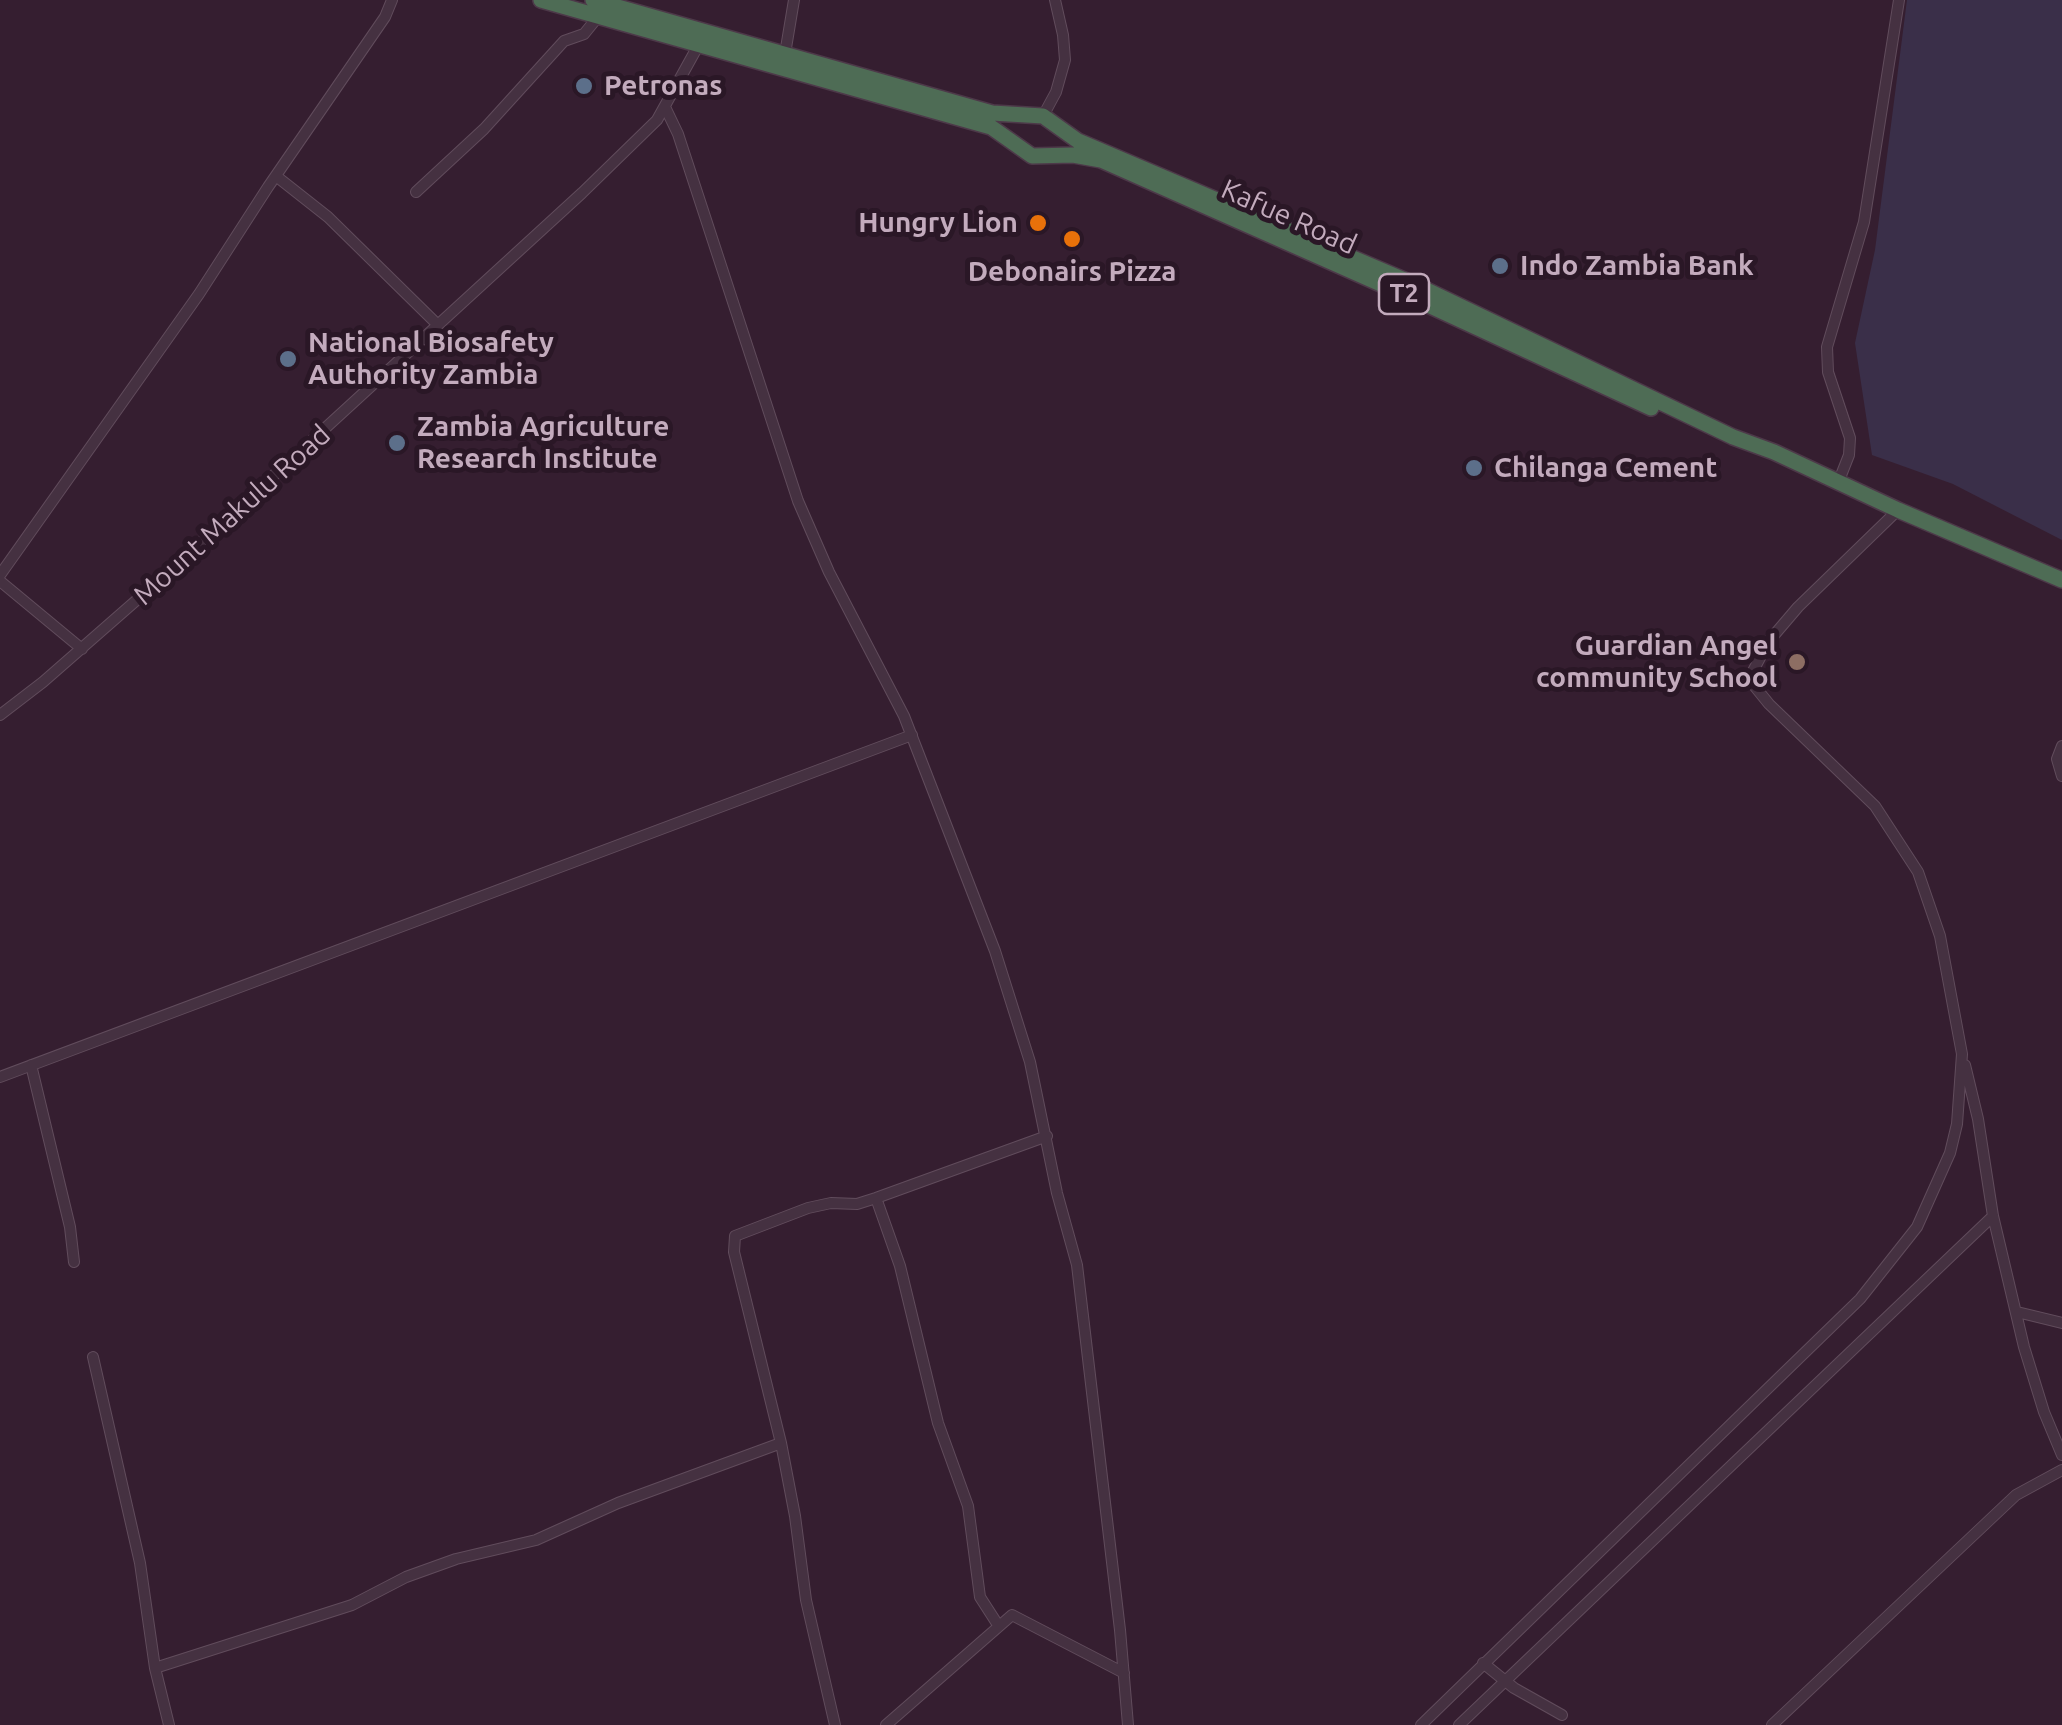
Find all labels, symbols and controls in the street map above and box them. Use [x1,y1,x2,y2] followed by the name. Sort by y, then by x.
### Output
[604,69,722,103] place label: Petronas
[573,75,595,97] marker: Petronas
[1216,172,1362,262] street label: Kafue Road
[858,206,1018,240] place label: Hungry Lion
[1027,212,1049,234] marker: Hungry Lion
[1061,228,1083,250] marker: Debonairs Pizza
[1520,249,1754,283] place label: Indo Zambia Bank
[968,255,1176,289] place label: Debonairs Pizza
[1489,255,1511,277] marker: Indo Zambia Bank
[1379,274,1429,314] road number: T2
[308,326,554,392] place label: National Biosafety Authority Zambia
[277,348,299,370] marker: National Biosafety Authority Zambia
[417,410,669,476] place label: Zambia Agriculture Research Institute
[127,418,337,612] street label: Mount Makulu Road
[386,432,408,454] marker: Zambia Agriculture Research Institute
[1494,451,1717,485] place label: Chilanga Cement
[1463,457,1485,479] marker: Chilanga Cement
[1536,629,1777,695] place label: Guardian Angel community School
[1786,651,1808,673] marker: Guardian Angel community School

